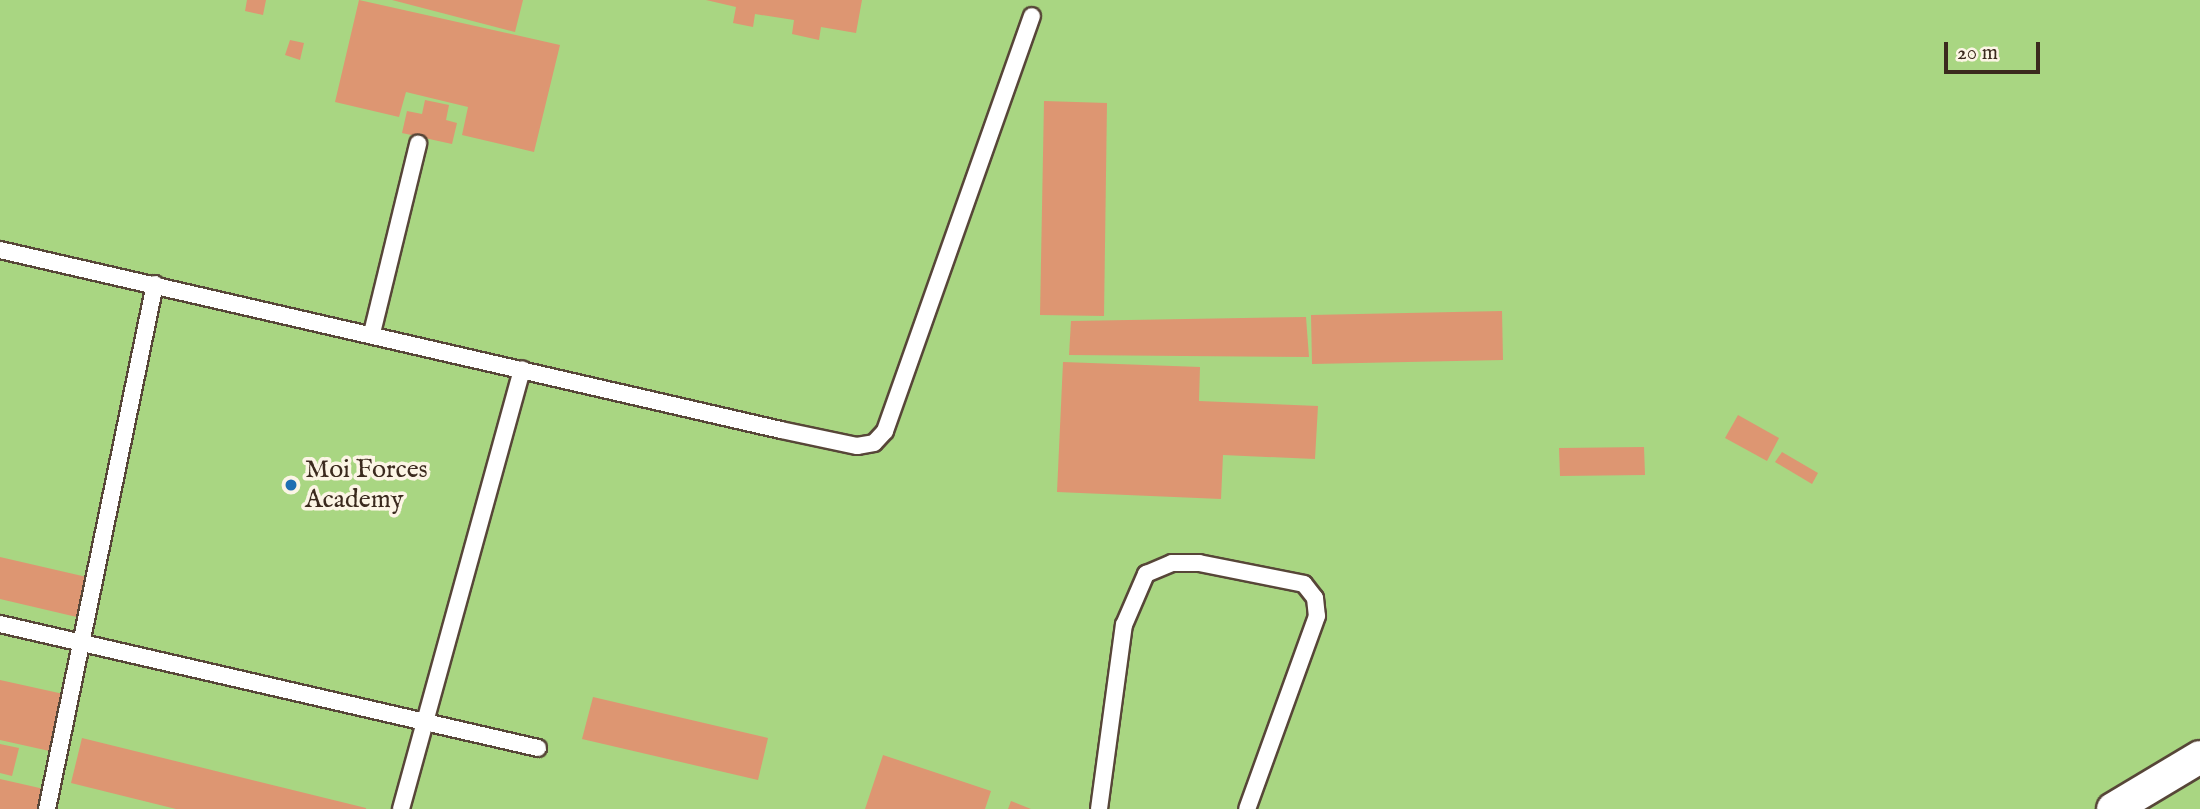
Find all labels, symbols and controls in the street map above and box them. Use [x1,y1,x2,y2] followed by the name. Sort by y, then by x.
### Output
[1948,28,2044,72] scale bar
[1957,40,1998,67] text: 20 m
[305,454,428,516] place label: Moi Forces Academy
[283,477,299,493] marker: Moi Forces Academy

